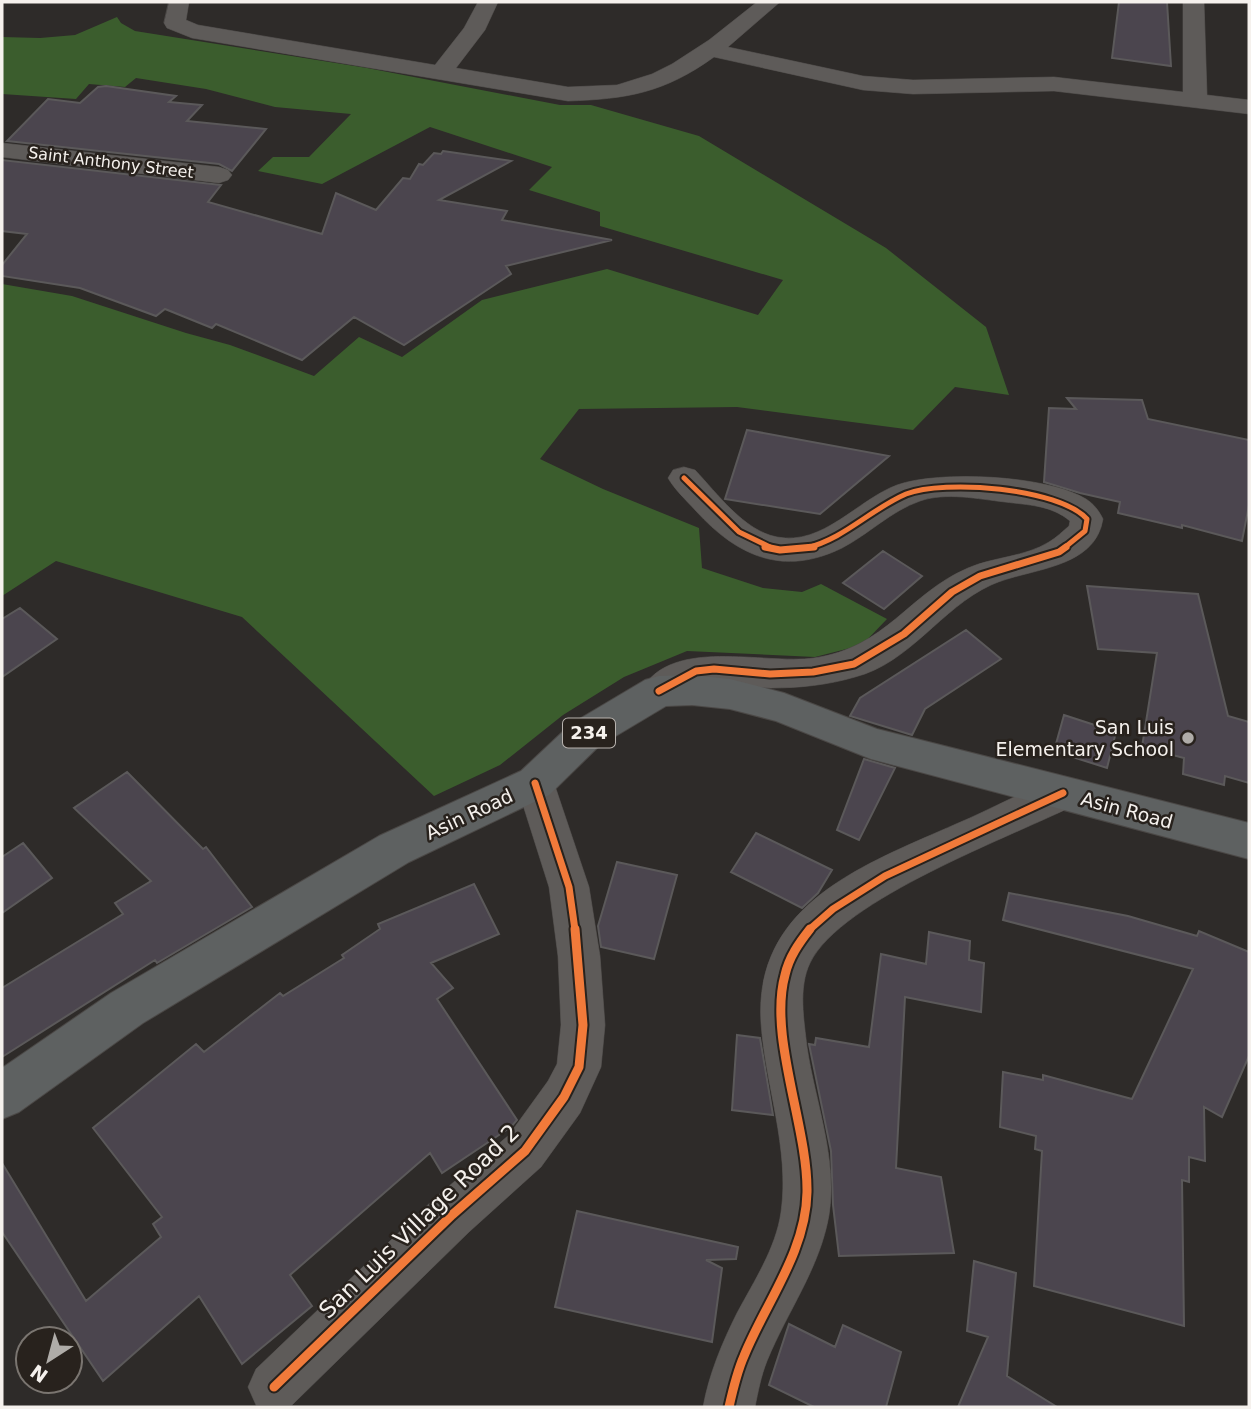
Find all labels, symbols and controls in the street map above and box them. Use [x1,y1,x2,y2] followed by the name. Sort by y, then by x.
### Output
[27,143,195,182] street label: Saint Anthony Street
[996,716,1174,760] place label: San Luis Elementary School
[563,718,615,748] road number: 234
[1180,730,1196,746] marker: San Luis Elementary School
[422,784,516,844] street label: Asin Road
[1079,787,1175,833] street label: Asin Road
[314,1119,524,1323] street label: San Luis Village Road 2
[14,1325,84,1395] north arrow
[26,1360,52,1387] text: N

